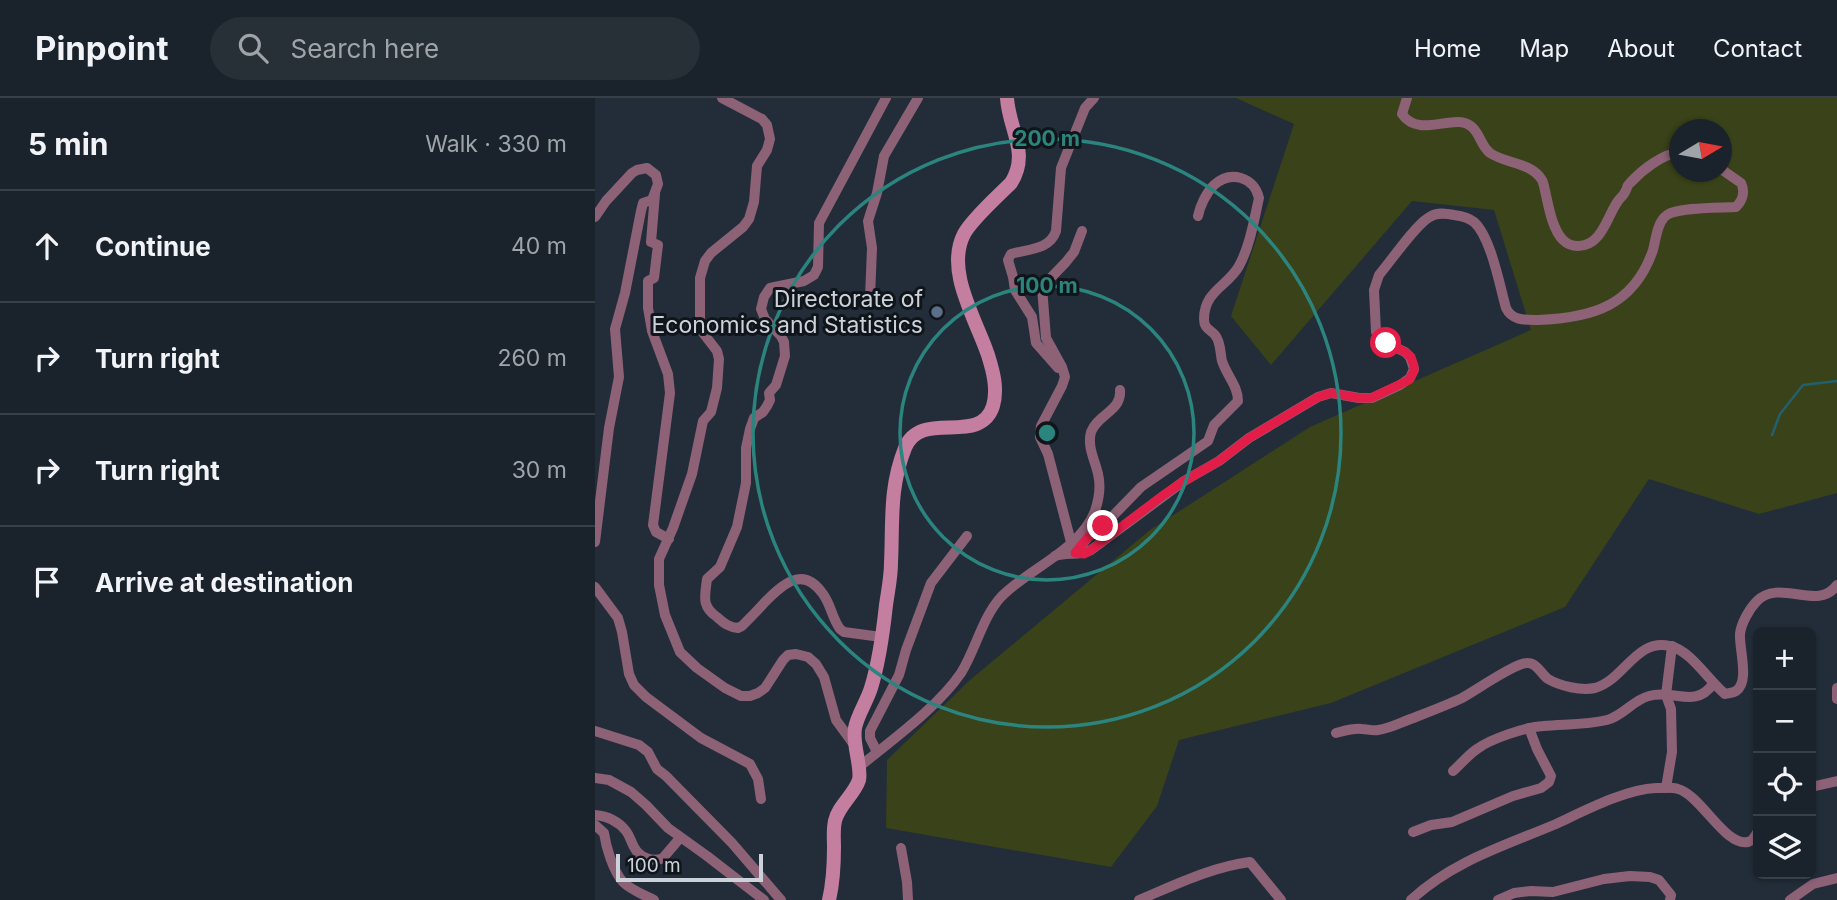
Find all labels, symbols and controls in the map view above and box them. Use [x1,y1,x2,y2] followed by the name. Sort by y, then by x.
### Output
[210,17,700,80] search box
[35,28,168,68] text: Pinpoint
[234,29,272,67] icon: search
[290,33,439,64] text: Search here
[1414,34,1481,63] text: Home
[1519,34,1569,63] text: Map
[1607,34,1675,63] text: About
[1713,34,1802,63] text: Contact
[1669,119,1732,182] north arrow
[28,126,108,162] text: 5 min
[1014,126,1080,151] text: 200 m
[425,130,567,158] text: Walk · 330 m
[28,227,66,265] icon: ahead
[95,231,211,262] text: Continue
[511,232,567,260] text: 40 m
[1016,273,1078,298] text: 100 m
[651,285,923,339] place label: Directorate of Economics and Statistics
[929,304,945,320] marker: Directorate of Economics and Statistics
[1370,327,1401,358] route start
[28,339,66,377] icon: right
[95,343,220,374] text: Turn right
[498,344,567,372] text: 260 m
[1035,421,1059,445] centre of rings
[28,451,66,489] icon: right
[95,455,220,486] text: Turn right
[512,456,567,484] text: 30 m
[1087,510,1118,541] route end
[28,563,66,601] icon: arrive
[95,567,354,598] text: Arrive at destination
[1753,627,1816,879] map controls
[1753,627,1816,690] button: +
[1753,690,1816,753] button: −
[1753,753,1816,816] button: locate
[1753,816,1816,879] button: layers
[616,851,763,883] scale bar
[627,854,681,877] text: 100 m

